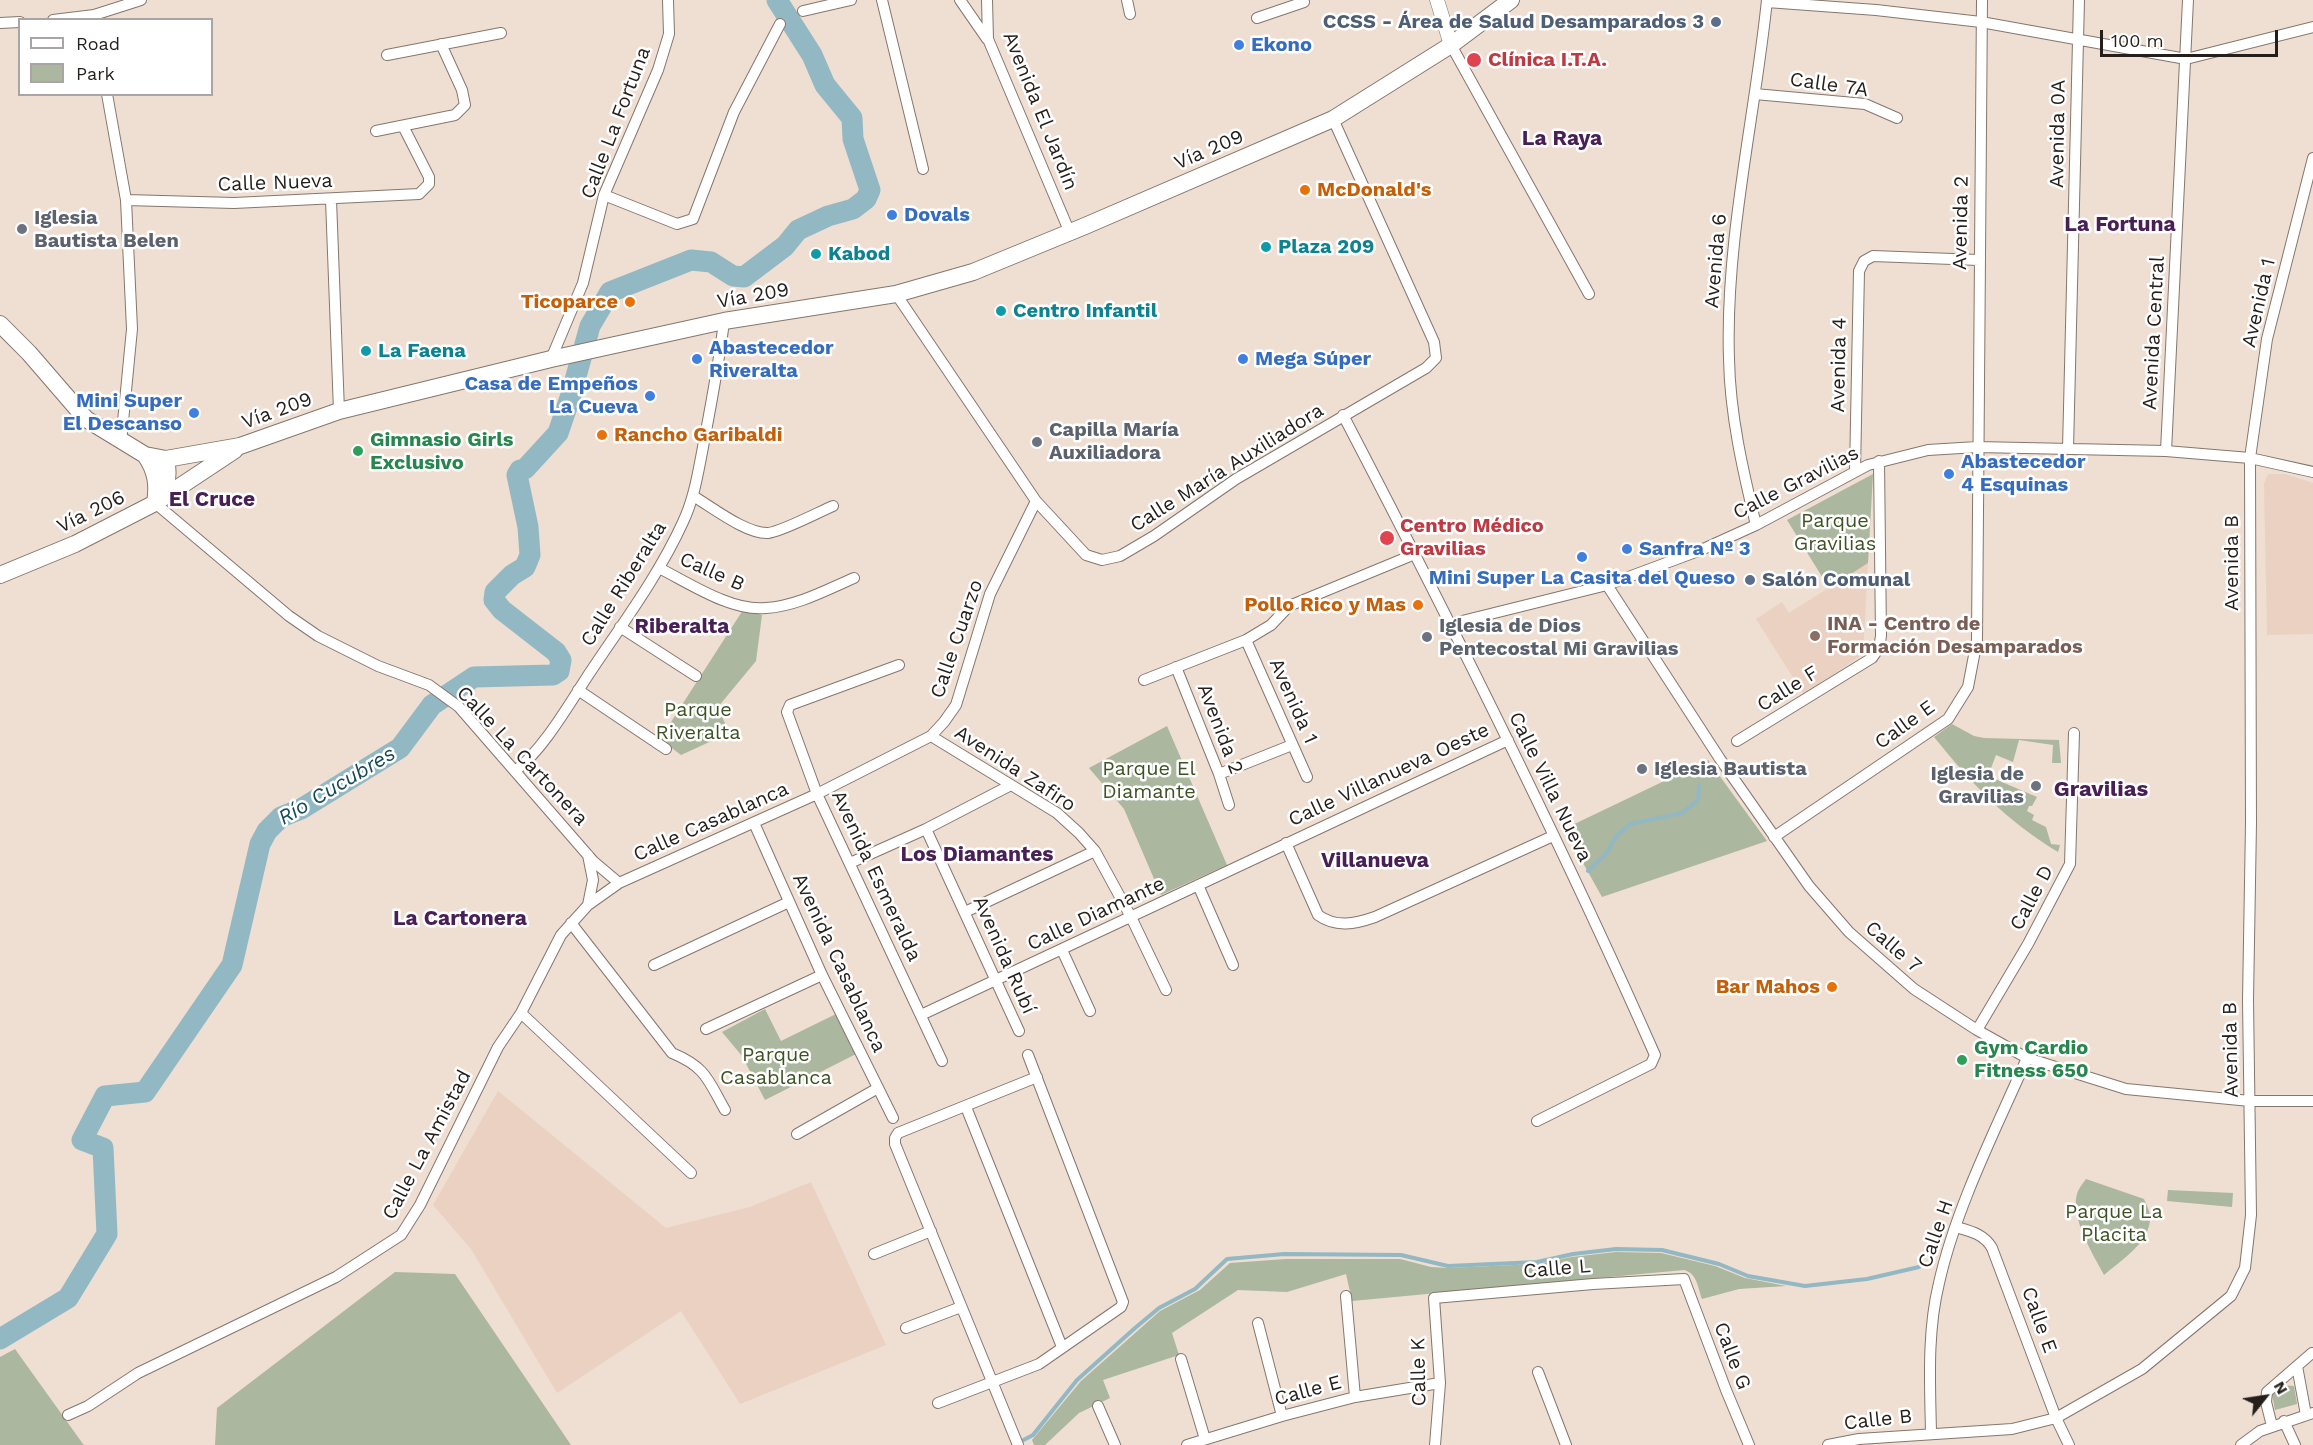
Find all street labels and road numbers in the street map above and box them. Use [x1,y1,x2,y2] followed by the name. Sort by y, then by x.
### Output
[997,28,1083,194] street label: Avenida El Jardín
[576,44,656,202] street label: Calle La Fortuna
[1788,68,1870,102] street label: Calle 7A
[2045,80,2071,188] street label: Avenida 0A
[1171,125,1247,175] street label: Vía 209
[217,169,333,197] street label: Calle Nueva
[1948,176,1974,270] street label: Avenida 2
[1700,213,1732,309] street label: Avenida 6
[2138,255,2170,411] street label: Avenida Central
[2237,256,2281,350] street label: Avenida 1
[715,278,791,314] street label: Vía 209
[1826,317,1852,413] street label: Avenida 4
[239,387,315,435] street label: Vía 209
[1126,399,1328,537] street label: Calle María Auxiliadora
[1729,441,1863,525] street label: Calle Gravilias
[53,485,129,539] street label: Vía 206
[2220,515,2244,611] street label: Avenida B
[576,517,672,651] street label: Calle Riberalta
[676,547,748,597] street label: Calle B
[926,577,988,701] street label: Calle Cuarzo
[1264,655,1322,747] street label: Avenida 1
[1753,661,1823,717] street label: Calle F
[451,681,593,831] street label: Calle La Cartonera
[1192,681,1248,777] street label: Avenida 2
[1870,695,1940,755] street label: Calle E
[1503,708,1597,866] street label: Calle Villa Nueva
[1285,718,1493,832] street label: Calle Villanueva Oeste
[950,721,1080,817] street label: Avenida Zafiro
[630,777,792,867] street label: Calle Casablanca
[826,787,926,965] street label: Avenida Esmeralda
[2005,861,2059,935] street label: Calle D
[787,870,891,1056] street label: Avenida Casablanca
[1023,872,1169,956] street label: Calle Diamante
[967,893,1041,1017] street label: Avenida Rubí
[1860,916,1926,978] street label: Calle 7
[2218,1002,2244,1098] street label: Avenida B
[377,1066,477,1224] street label: Calle La Amistad
[1913,1197,1959,1271] street label: Calle H
[1522,1254,1592,1284] street label: Calle L
[2016,1284,2062,1356] street label: Calle E
[1708,1319,1756,1393] street label: Calle G
[1406,1337,1432,1407] street label: Calle K
[1272,1371,1344,1411] street label: Calle E
[1843,1404,1913,1436] street label: Calle B

